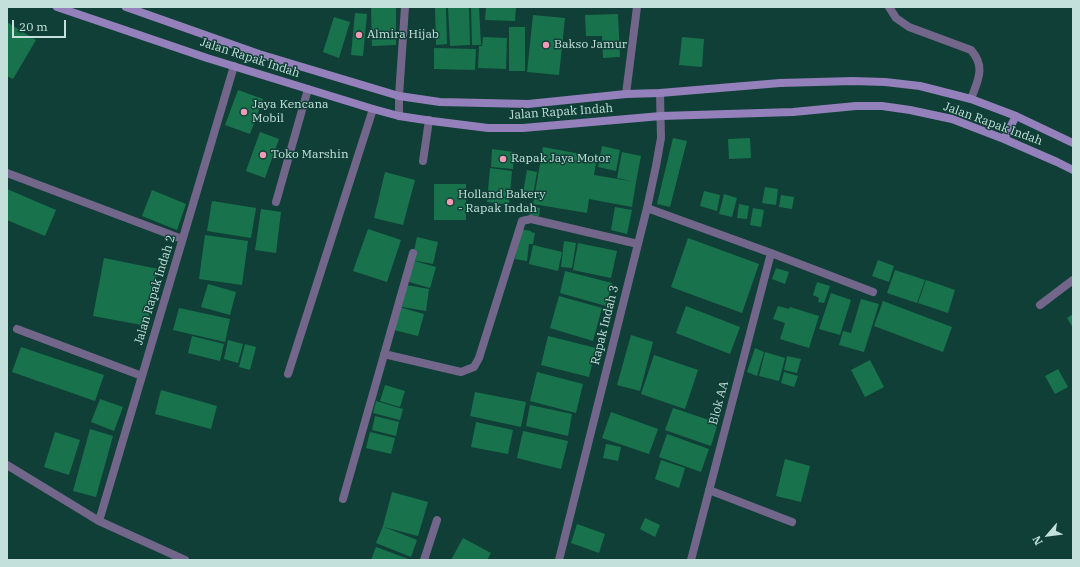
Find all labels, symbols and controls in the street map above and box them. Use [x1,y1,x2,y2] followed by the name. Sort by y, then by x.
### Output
[14,12,68,38] scale bar
[19,19,48,34] text: 20 m
[367,28,439,42] place label: Almira Hijab
[354,30,364,40] marker: Almira Hijab
[198,35,302,81] street label: Jalan Rapak Indah
[554,38,627,52] place label: Bakso Jamur
[541,40,551,50] marker: Bakso Jamur
[252,98,329,126] place label: Jaya Kencana Mobil
[942,99,1044,149] street label: Jalan Rapak Indah
[509,101,613,123] street label: Jalan Rapak Indah
[239,107,249,117] marker: Jaya Kencana Mobil
[271,148,349,162] place label: Toko Marshin
[258,150,268,160] marker: Toko Marshin
[511,152,610,166] place label: Rapak Jaya Motor
[498,154,508,164] marker: Rapak Jaya Motor
[458,188,546,216] place label: Holland Bakery - Rapak Indah
[445,197,455,207] marker: Holland Bakery - Rapak Indah
[131,233,179,347] street label: Jalan Rapak Indah 2
[588,284,622,366] street label: Rapak Indah 3
[706,379,732,427] street label: Blok AA
[1028,515,1068,555] north arrow
[1029,534,1046,548] text: N

